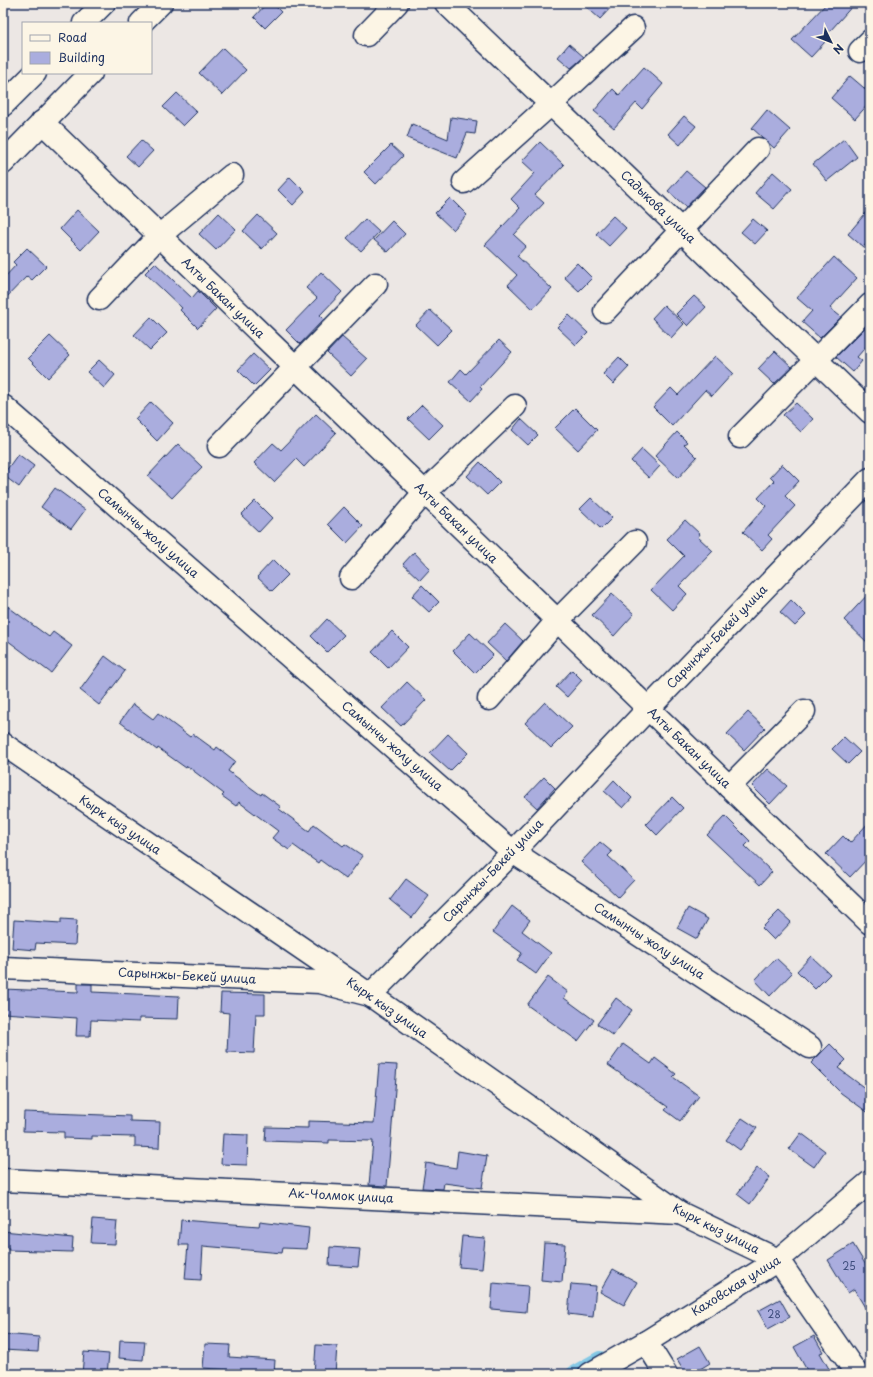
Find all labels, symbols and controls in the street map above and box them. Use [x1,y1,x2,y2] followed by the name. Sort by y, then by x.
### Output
[22,22,152,74] legend
[811,22,851,62] north arrow
[58,28,87,46] text: Road
[829,40,848,58] text: N
[58,48,105,66] text: Building
[617,166,701,247] street label: Садыкова улица
[178,253,270,342] street label: Алты Бакан улица
[411,478,503,567] street label: Алты Бакан улица
[94,483,204,582] street label: Самынчы жолу улица
[662,580,771,692] street label: Сарынжы-Бекей улица
[338,696,448,795] street label: Самынчы жолу улица
[644,703,736,792] street label: Алты Бакан улица
[76,790,166,859] street label: Кырк кыз улица
[438,814,547,926] street label: Сарынжы-Бекей улица
[591,897,709,983] street label: Самынчы жолу улица
[118,962,257,988] street label: Сарынжы-Бекей улица
[343,972,432,1042] street label: Кырк кыз улица
[288,1183,395,1207] street label: Ак-Чолмок улица
[670,1198,763,1258] street label: Кырк кыз улица
[687,1250,784,1320] street label: Каховская улица
[842,1258,856,1273] house number: 25
[767,1306,781,1321] house number: 28

